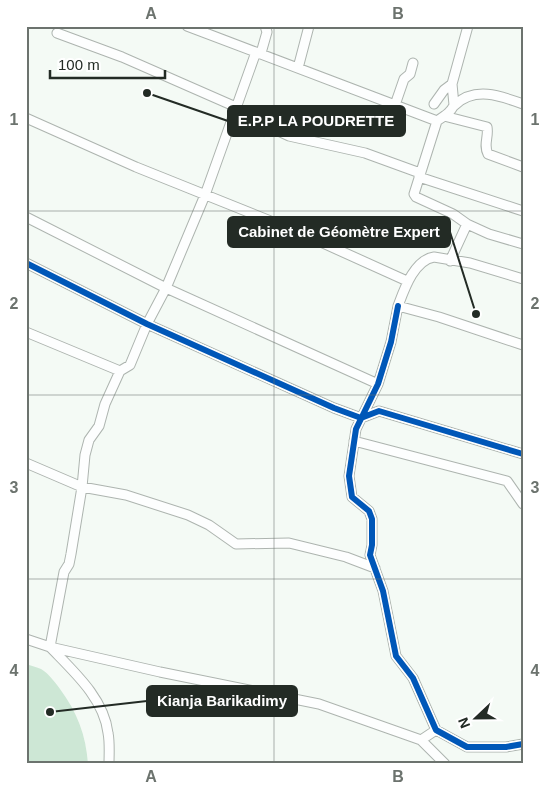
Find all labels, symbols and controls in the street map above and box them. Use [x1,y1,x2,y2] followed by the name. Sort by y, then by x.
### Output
[145,5,157,22] text: A
[392,5,404,22] text: B
[50,48,165,80] scale bar
[58,56,100,73] text: 100 m
[228,106,405,136] callout: E.P.P LA POUDRETTE
[10,111,19,128] text: 1
[531,111,540,128] text: 1
[238,112,394,129] text: E.P.P LA POUDRETTE
[228,217,450,247] callout: Cabinet de Géomètre Expert
[238,223,440,240] text: Cabinet de Géomètre Expert
[10,295,19,312] text: 2
[531,295,540,312] text: 2
[10,479,19,496] text: 3
[531,479,540,496] text: 3
[10,662,19,679] text: 4
[531,662,540,679] text: 4
[147,686,297,716] callout: Kianja Barikadimy
[157,692,288,709] text: Kianja Barikadimy
[452,692,502,742] north arrow
[455,715,473,731] text: N
[145,768,157,785] text: A
[392,768,404,785] text: B

